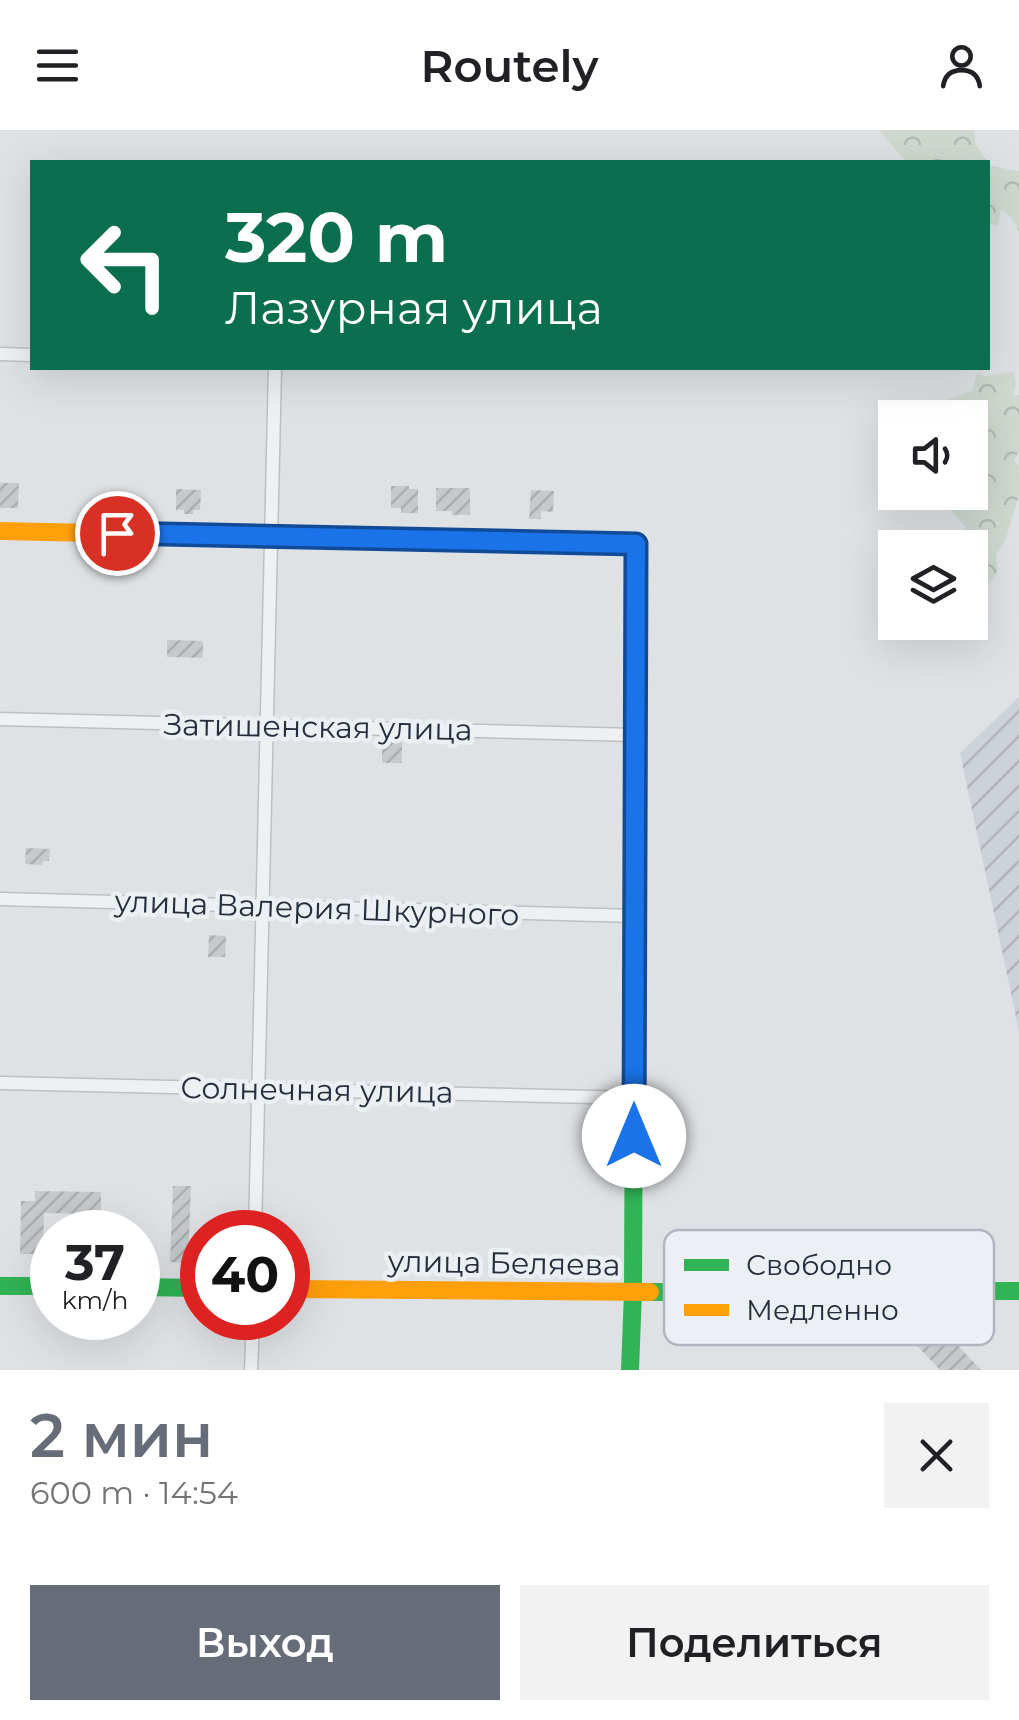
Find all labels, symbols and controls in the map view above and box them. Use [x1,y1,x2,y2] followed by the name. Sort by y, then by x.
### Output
[30,38,85,93] icon: menu
[421,38,598,93] text: Routely
[934,38,989,93] icon: person
[225,194,448,280] text: 320 m
[60,200,190,330] icon: left
[225,280,603,335] text: Лазурная улица
[878,400,988,640] map controls
[878,400,988,510] button: sound
[75,491,160,576] pin
[90,506,145,561] icon: arrive
[878,530,988,640] button: layers
[163,706,473,748] street label: Затишенская улица
[113,882,520,934] street label: улица Валерия Шкурного
[180,1069,454,1111] street label: Солнечная улица
[582,1084,686,1188] position arrow
[180,1210,310,1340] speed limit sign: 40
[664,1230,994,1345] legend
[65,1232,125,1293] text: 37
[386,1242,621,1284] street label: улица Беляева
[746,1248,892,1282] text: Свободно
[62,1285,128,1315] text: km/h
[746,1293,899,1327] text: Медленно
[30,1399,213,1472] text: 2 мин
[884,1403,989,1508] button: close
[30,1473,238,1512] text: 600 m · 14:54
[30,1585,500,1700] button: Выход
[520,1585,989,1700] button: Поделиться

